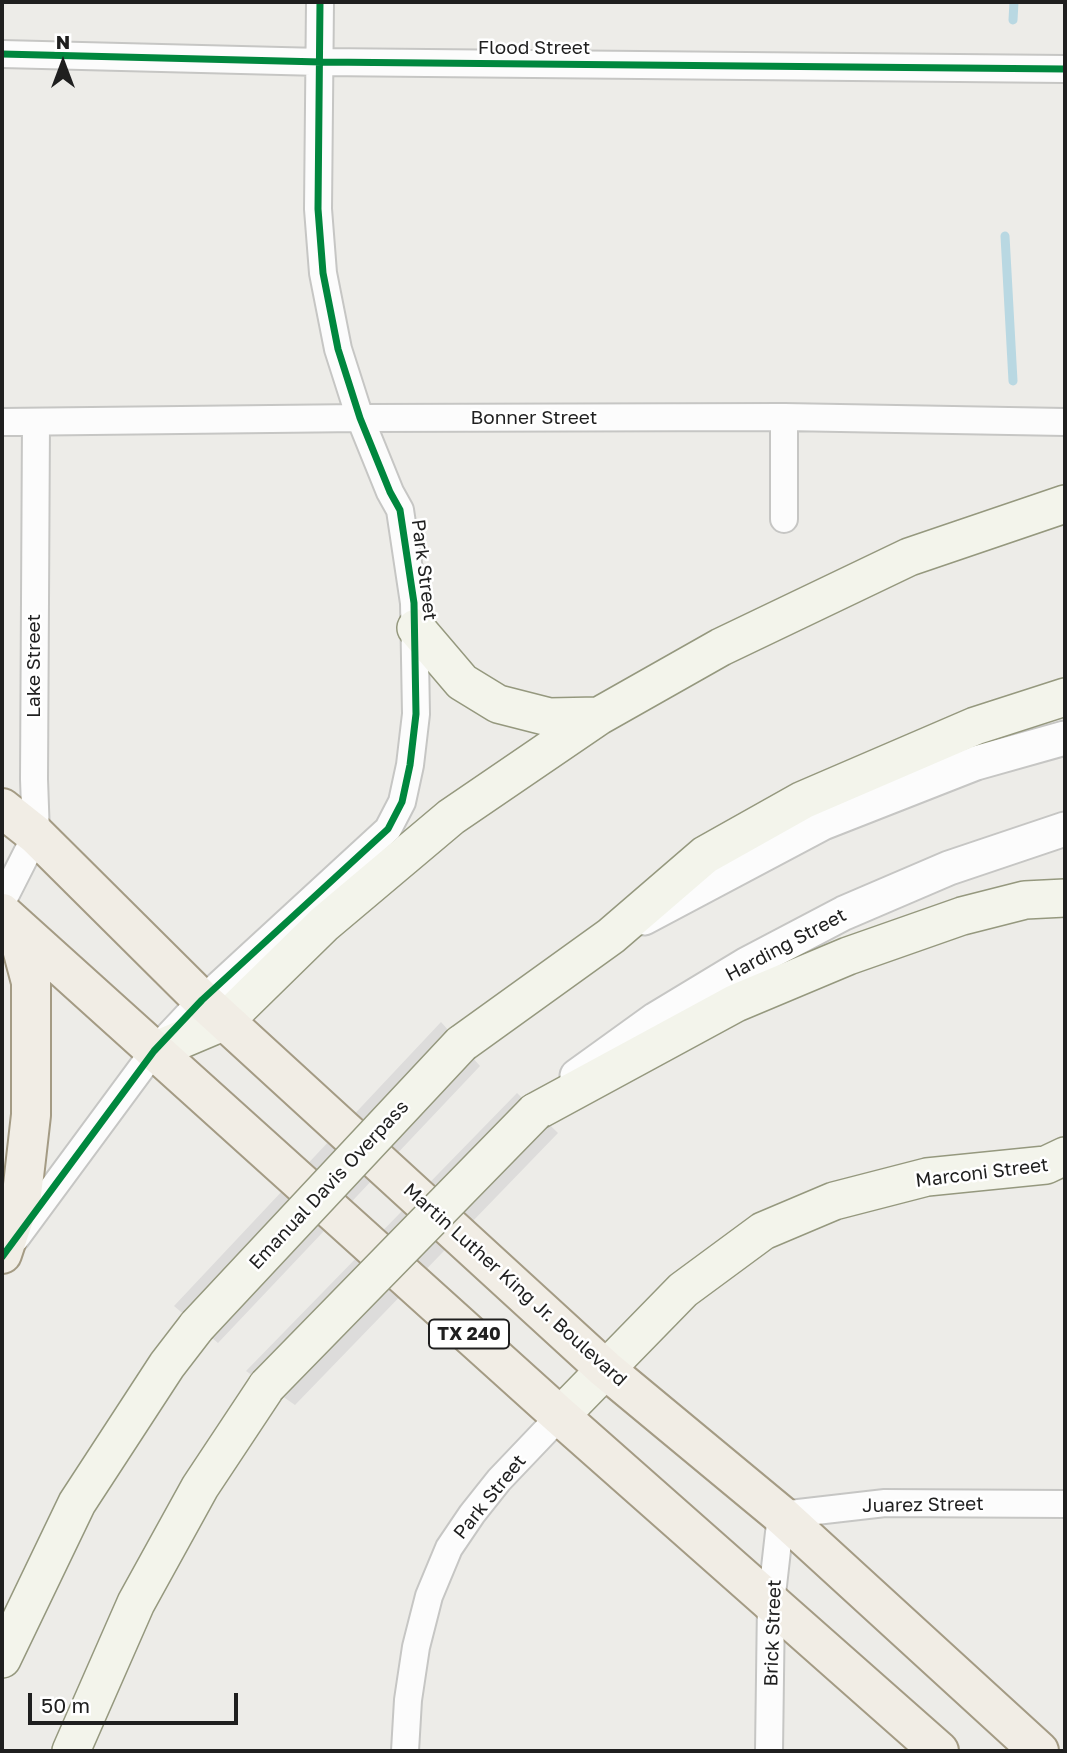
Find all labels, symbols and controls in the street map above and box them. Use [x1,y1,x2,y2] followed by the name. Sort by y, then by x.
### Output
[28,28,98,98] north arrow
[56,30,70,53] text: N
[478,37,590,59] street label: Flood Street
[471,407,597,429] street label: Bonner Street
[406,518,442,622] street label: Park Street
[23,614,45,718] street label: Lake Street
[722,904,850,986] street label: Harding Street
[244,1096,414,1274] street label: Emanual Davis Overpass
[914,1154,1050,1192] street label: Marconi Street
[399,1179,631,1391] street label: Martin Luther King Jr. Boulevard
[429,1320,509,1349] road number: TX 240
[449,1450,531,1544] street label: Park Street
[862,1493,984,1517] street label: Juarez Street
[760,1579,786,1687] street label: Brick Street
[32,1680,242,1724] scale bar
[41,1692,90,1718] text: 50 m

